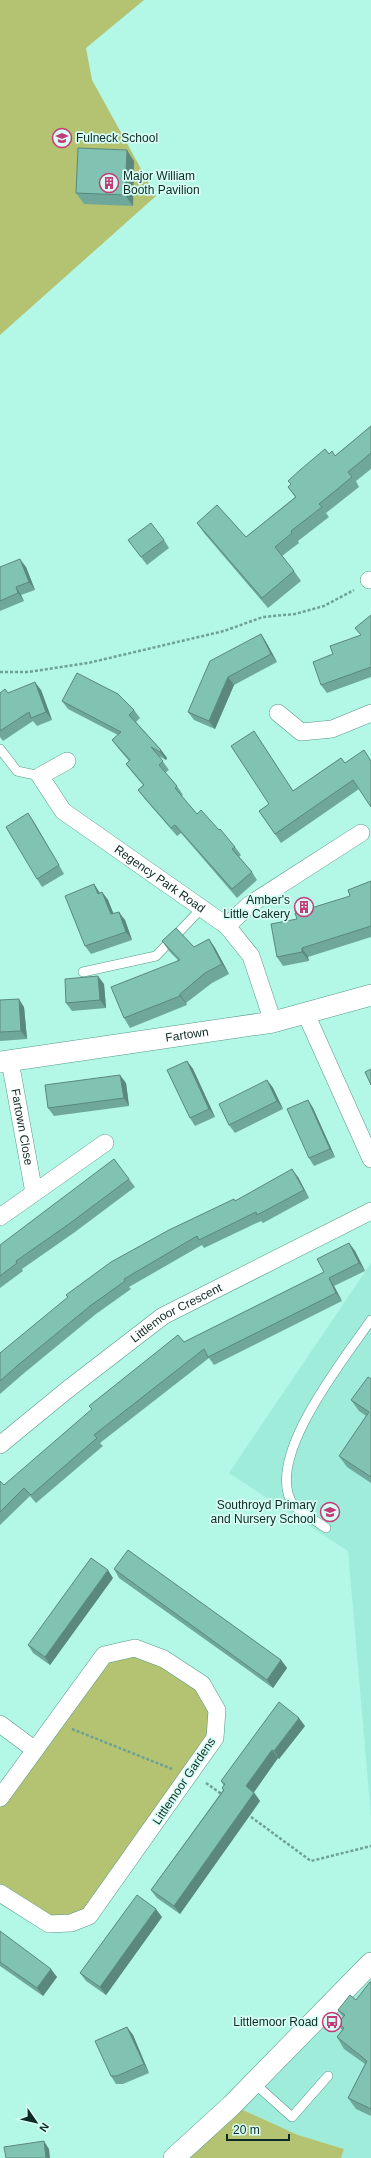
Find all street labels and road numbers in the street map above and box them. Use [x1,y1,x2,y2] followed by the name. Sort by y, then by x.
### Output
[112,842,208,915] street label: Regency Park Road
[165,1025,209,1045] street label: Fartown
[8,1088,36,1167] street label: Fartown Close
[128,1280,225,1345] street label: Littlemoor Crescent
[150,1735,218,1827] street label: Littlemoor Gardens

